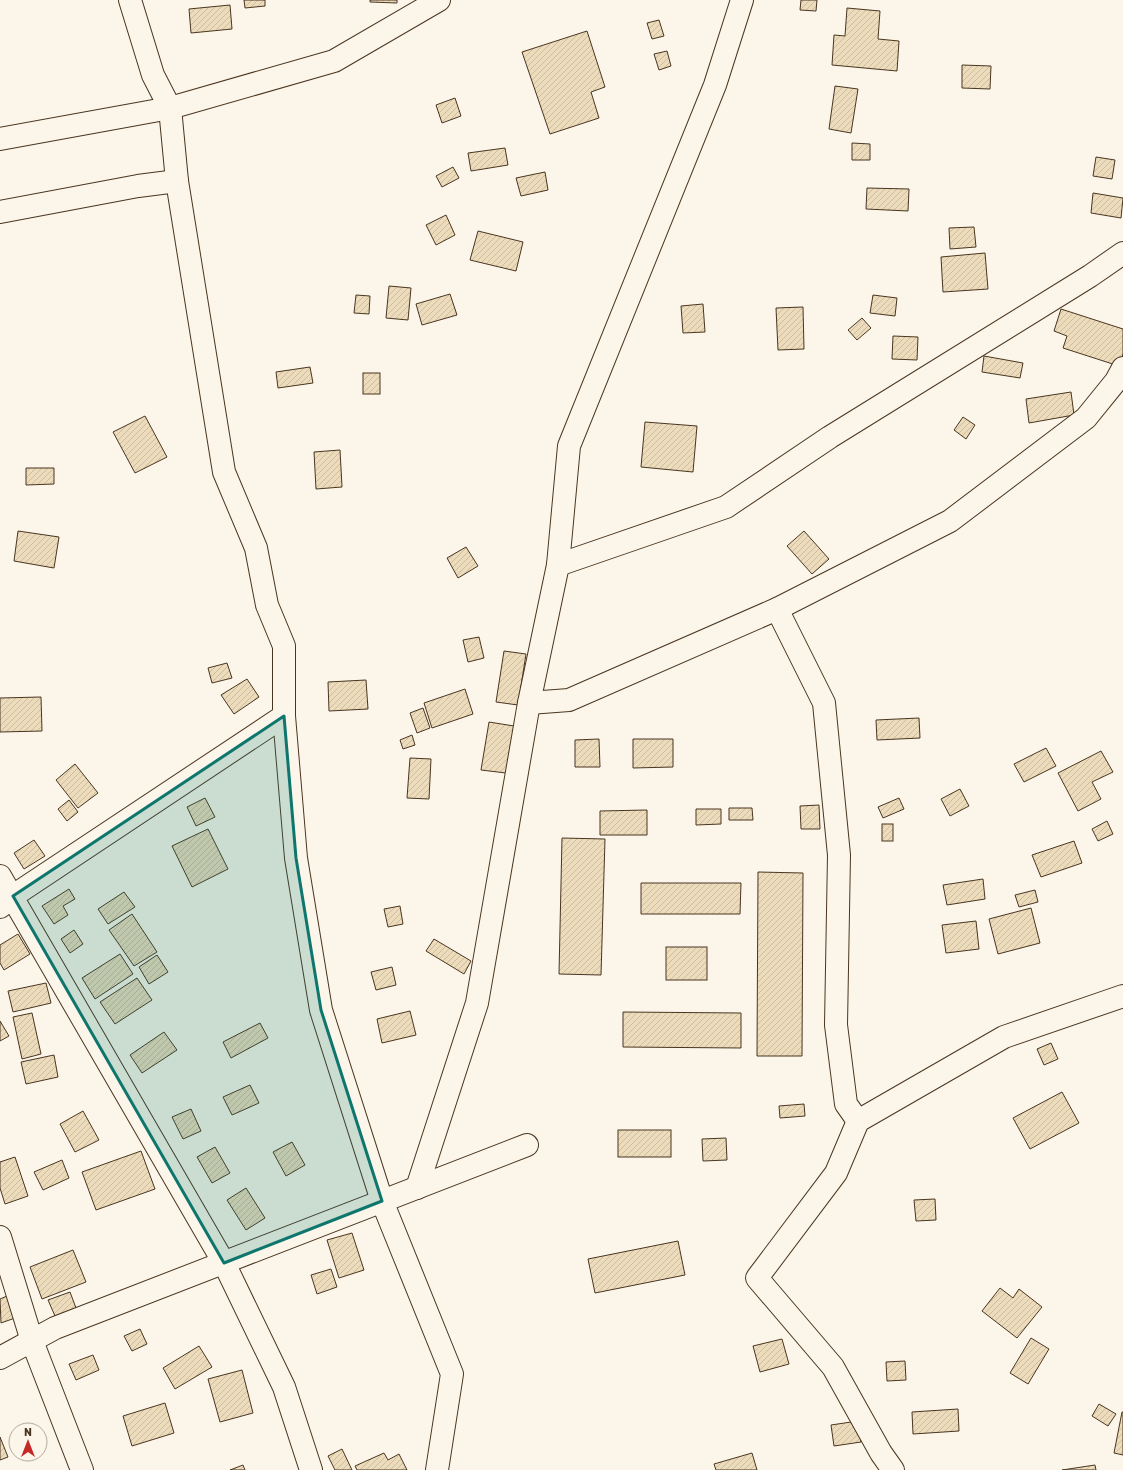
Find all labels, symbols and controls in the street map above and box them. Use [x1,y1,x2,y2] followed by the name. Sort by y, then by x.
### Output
[8,1422,48,1462] north arrow
[24,1426,32,1439] text: N

